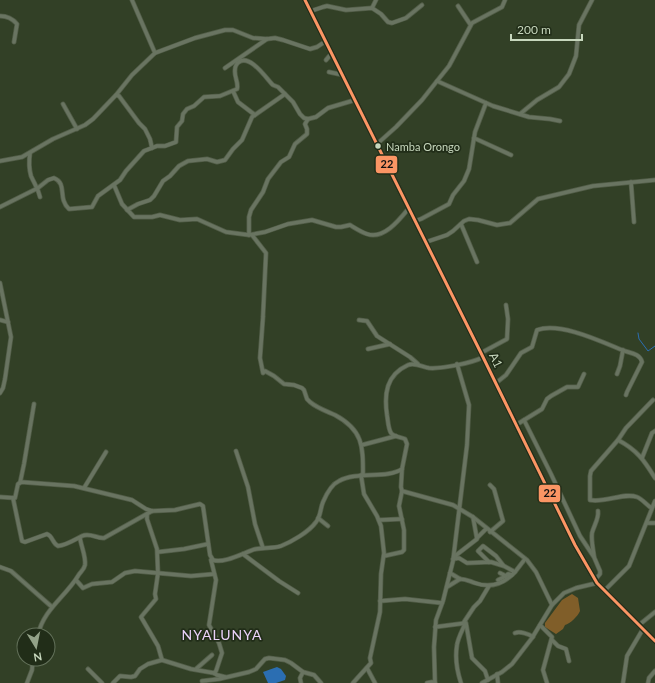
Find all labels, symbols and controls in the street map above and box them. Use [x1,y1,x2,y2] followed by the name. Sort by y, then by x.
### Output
[511,16,582,42] scale bar
[517,22,551,37] text: 200 m
[386,140,460,153] place label: Namba Orongo
[373,141,383,151] marker: Namba Orongo
[375,155,398,174] line badge: 22
[381,157,393,170] text: 22
[486,350,506,370] street label: A1
[538,484,561,503] line badge: 22
[544,486,556,499] text: 22
[182,626,262,643] district label: NYALUNYA
[16,627,56,667] north arrow
[33,650,43,664] text: N

